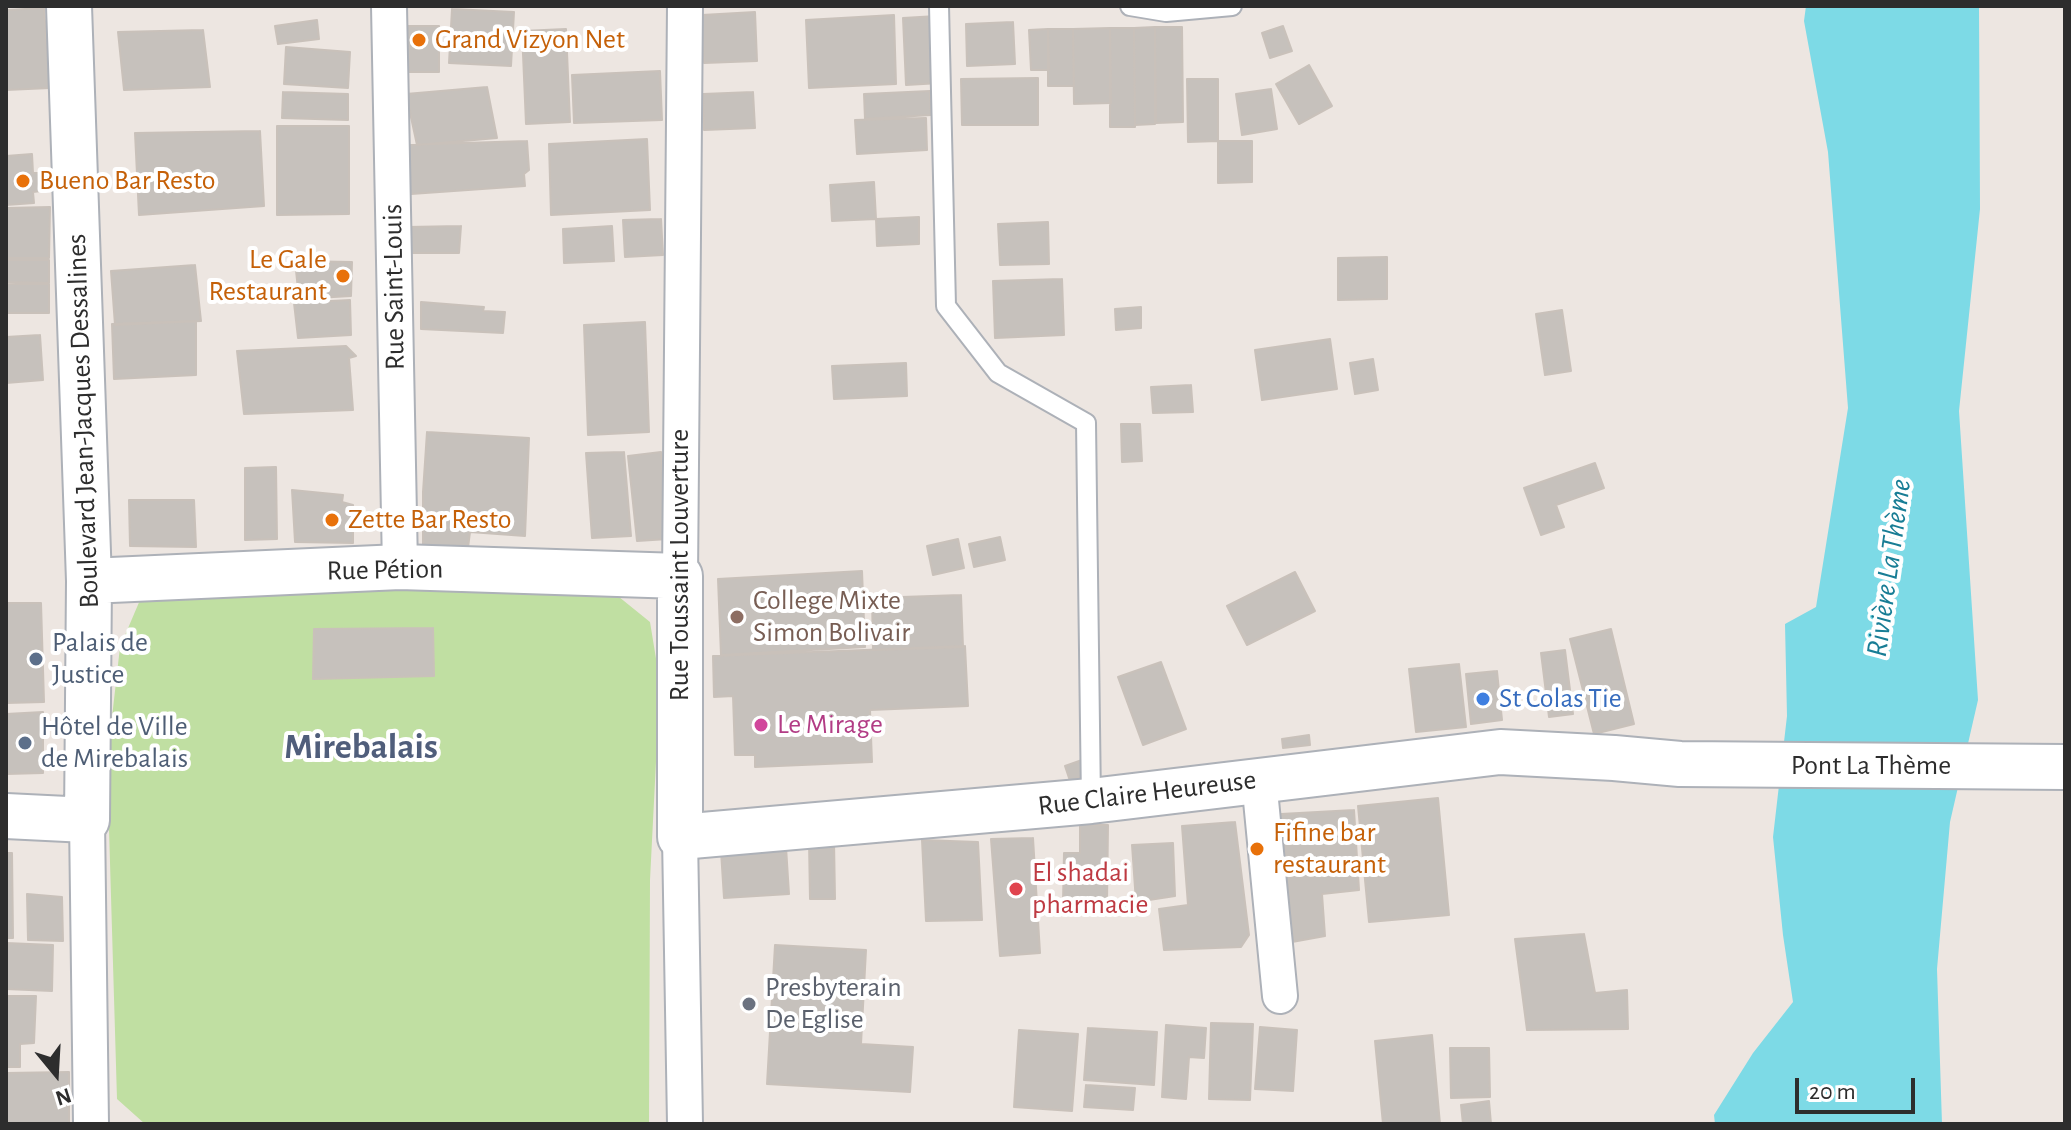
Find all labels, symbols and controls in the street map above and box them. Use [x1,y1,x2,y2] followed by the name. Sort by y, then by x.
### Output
[435,23,625,57] place label: Grand Vizyon Net
[410,31,428,49] marker: Grand Vizyon Net
[39,164,215,198] place label: Bueno Bar Resto
[14,172,32,190] marker: Bueno Bar Resto
[376,204,412,370] street label: Rue Saint-Louis
[60,233,106,609] street label: Boulevard Jean-Jacques Dessalines
[209,243,327,309] place label: Le Gale Restaurant
[334,267,352,285] marker: Le Gale Restaurant
[663,429,697,701] street label: Rue Toussaint Louverture
[1859,477,1919,659] water label: Rivière La Thème
[348,503,511,537] place label: Zette Bar Resto
[323,511,341,529] marker: Zette Bar Resto
[326,552,444,588] street label: Rue Pétion
[753,584,910,650] place label: College Mixte Simon Bolivair
[728,608,746,626] marker: College Mixte Simon Bolivair
[52,626,148,692] place label: Palais de Justice
[27,650,45,668] marker: Palais de Justice
[1499,682,1622,716] place label: St Colas Tie
[1474,690,1492,708] marker: St Colas Tie
[777,708,883,742] place label: Le Mirage
[41,710,188,776] place label: Hôtel de Ville de Mirebalais
[752,716,770,734] marker: Le Mirage
[284,725,438,769] district label: Mirebalais
[16,734,34,752] marker: Hôtel de Ville de Mirebalais
[1791,749,1951,783] street label: Pont La Thème
[1036,763,1258,823] street label: Rue Claire Heureuse
[1273,816,1386,882] place label: Fifine bar restaurant
[1248,840,1266,858] marker: Fifine bar restaurant
[1032,856,1148,922] place label: El shadai pharmacie
[1007,880,1025,898] marker: El shadai pharmacie
[765,971,902,1037] place label: Presbyterain De Eglise
[740,995,758,1013] marker: Presbyterain De Eglise
[16,1034,96,1114] north arrow
[1799,1062,1919,1112] scale bar
[1809,1080,1856,1104] text: 20 m
[53,1084,74,1110] text: N

